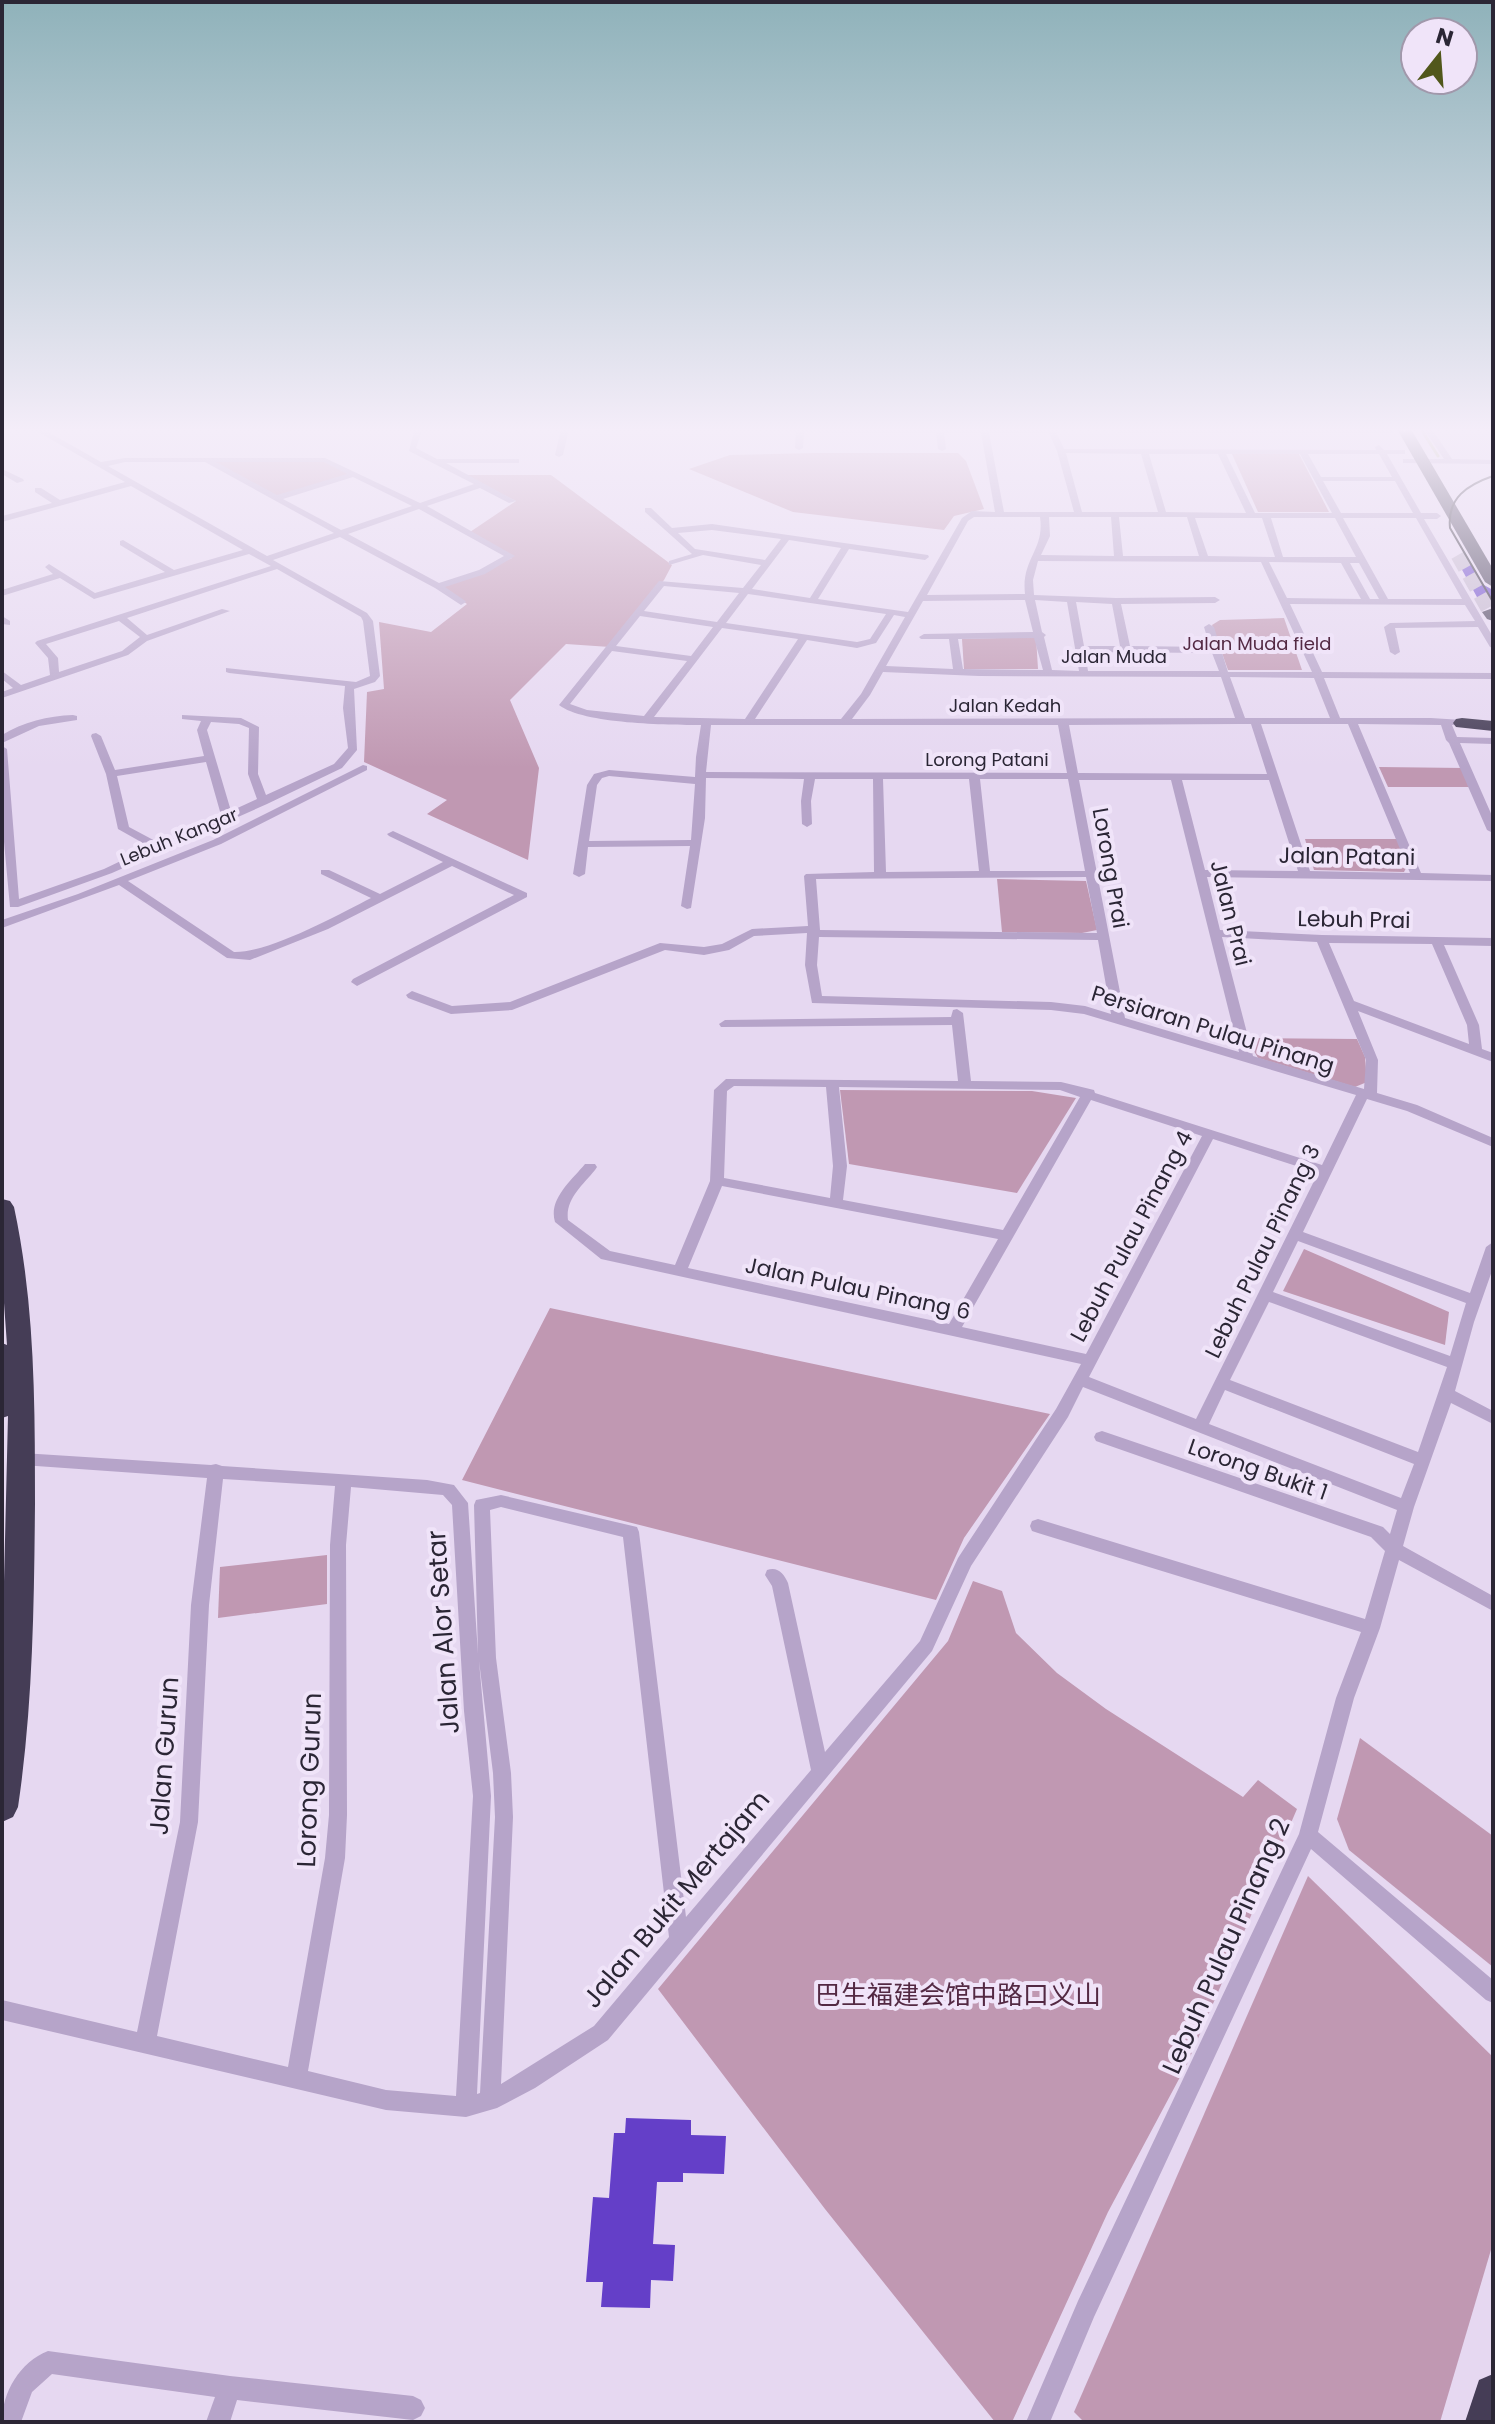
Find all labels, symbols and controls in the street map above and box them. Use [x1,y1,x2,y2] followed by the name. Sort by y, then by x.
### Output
[1399,16,1479,96] north arrow
[1432,20,1457,55] text: N
[1183,631,1331,656] park label: Jalan Muda field
[1061,644,1167,669] street label: Jalan Muda
[949,693,1061,718] street label: Jalan Kedah
[925,747,1049,772] street label: Lorong Patani
[116,802,241,871] street label: Lebuh Kangar
[1085,805,1136,931] street label: Lorong Prai
[1278,840,1416,873] street label: Jalan Patani
[1202,857,1259,969] street label: Jalan Prai
[1297,903,1411,936] street label: Lebuh Prai
[1088,978,1338,1081] street label: Persiaran Pulau Pinang
[1063,1125,1200,1347] street label: Lebuh Pulau Pinang 4
[1197,1139,1328,1363] street label: Lebuh Pulau Pinang 3
[742,1249,973,1328] street label: Jalan Pulau Pinang 6
[1184,1431,1332,1508] street label: Lorong Bukit 1
[418,1529,468,1735] street label: Jalan Alor Setar
[141,1676,187,1836] street label: Jalan Gurun
[288,1692,330,1868] street label: Lorong Gurun
[574,1783,778,2015] street label: Jalan Bukit Mertajam
[1153,1813,1299,2079] street label: Lebuh Pulau Pinang 2
[815,1977,1101,2013] park label: 巴生福建会馆中路口义山

